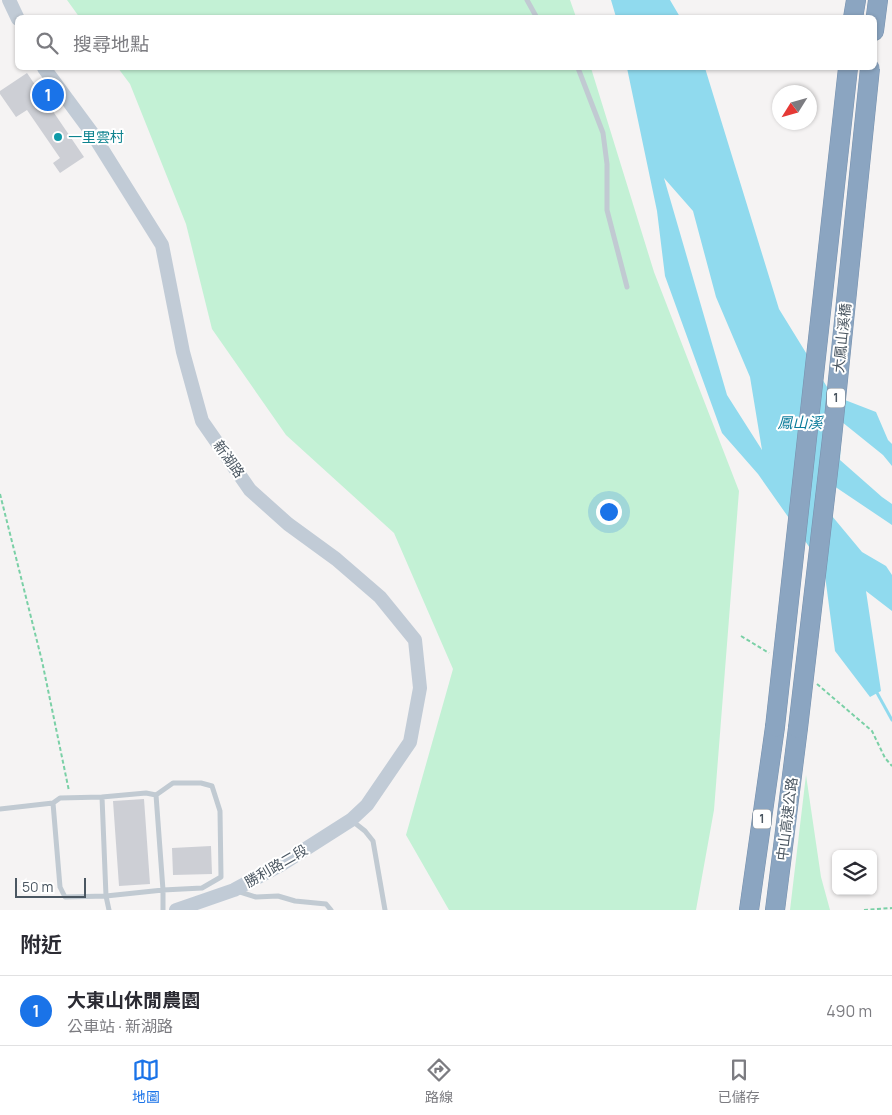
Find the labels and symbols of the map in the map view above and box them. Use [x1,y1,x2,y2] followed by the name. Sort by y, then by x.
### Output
[32,76,64,114] pin: 1
[772,85,817,130] north arrow
[68,127,124,146] place label: 一里雲村
[52,131,64,143] marker: 一里雲村
[828,302,855,374] street label: 大鳳山溪橋
[827,388,845,408] road number: 1
[777,412,824,433] water label: 鳳山溪
[210,436,249,481] street label: 新湖路
[596,499,622,525] your location
[772,776,801,862] street label: 中山高速公路
[753,810,771,829] road number: 1
[241,840,311,891] street label: 勝利路二段
[15,875,86,898] scale bar

